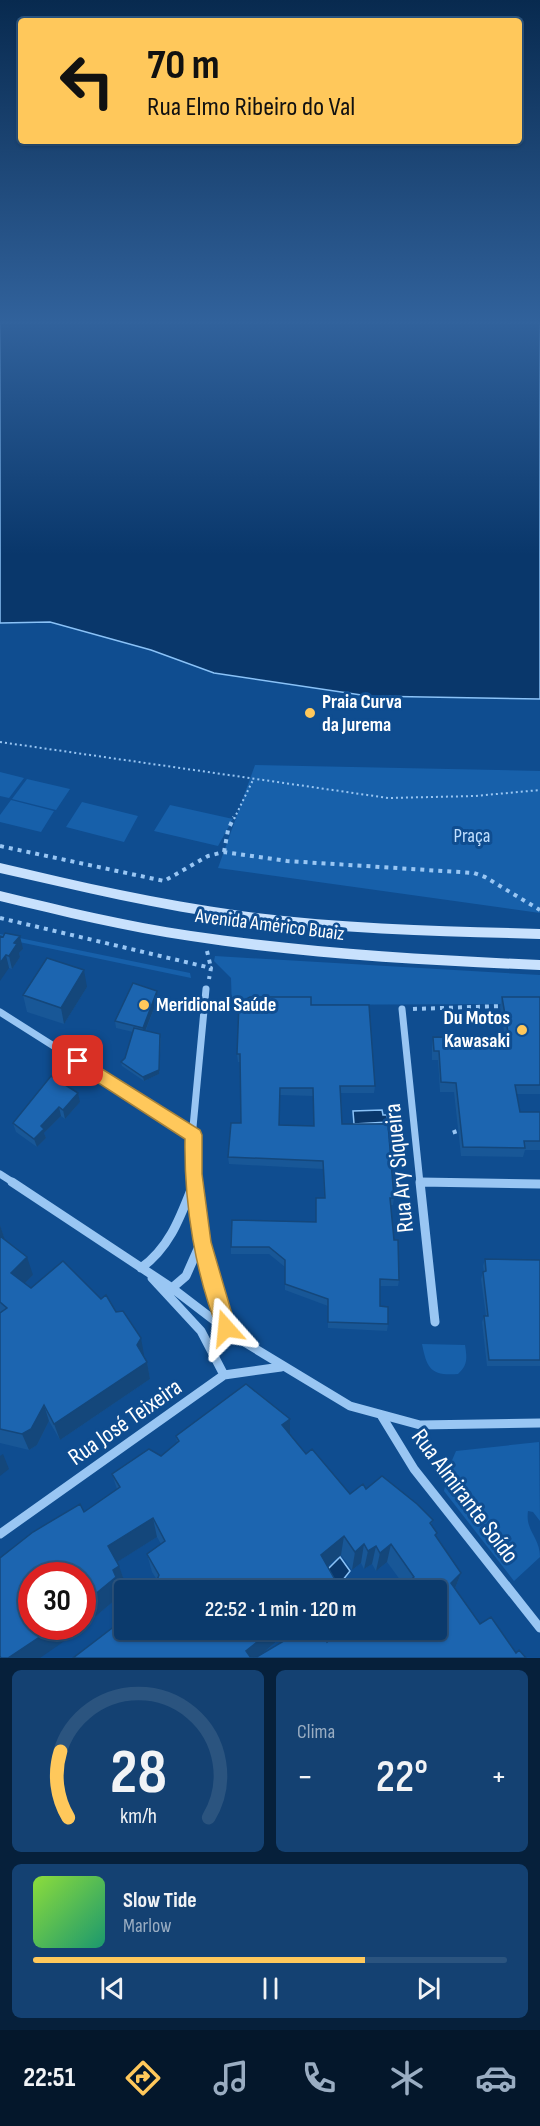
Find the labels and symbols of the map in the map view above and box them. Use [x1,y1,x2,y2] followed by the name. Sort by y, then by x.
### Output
[322,690,402,737] place label: Praia Curva da Jurema
[303,706,317,720] marker: Praia Curva da Jurema
[454,824,491,848] park label: Praça
[193,904,346,946] street label: Avenida Américo Buaiz
[156,993,276,1017] place label: Meridional Saúde
[137,998,151,1012] marker: Meridional Saúde
[444,1006,510,1053] place label: Du Motos Kawasaki
[515,1023,529,1037] marker: Du Motos Kawasaki
[52,1035,103,1086] pin
[378,1102,420,1234] street label: Rua Ary Siqueira
[194,1296,258,1360] position arrow
[63,1372,187,1472] street label: Rua José Teixeira
[405,1423,525,1569] street label: Rua Almirante Soído
[18,1562,96,1640] speed limit sign: 30

